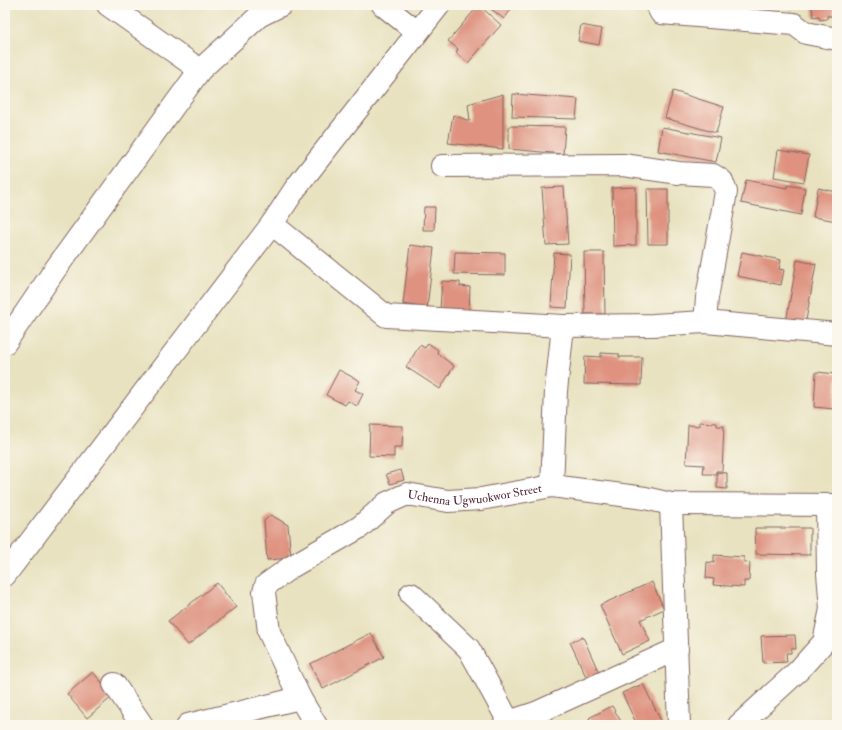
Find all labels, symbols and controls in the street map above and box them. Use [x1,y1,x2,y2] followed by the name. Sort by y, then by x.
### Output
[406,481,543,509] street label: Uchenna Ugwuokwor Street

